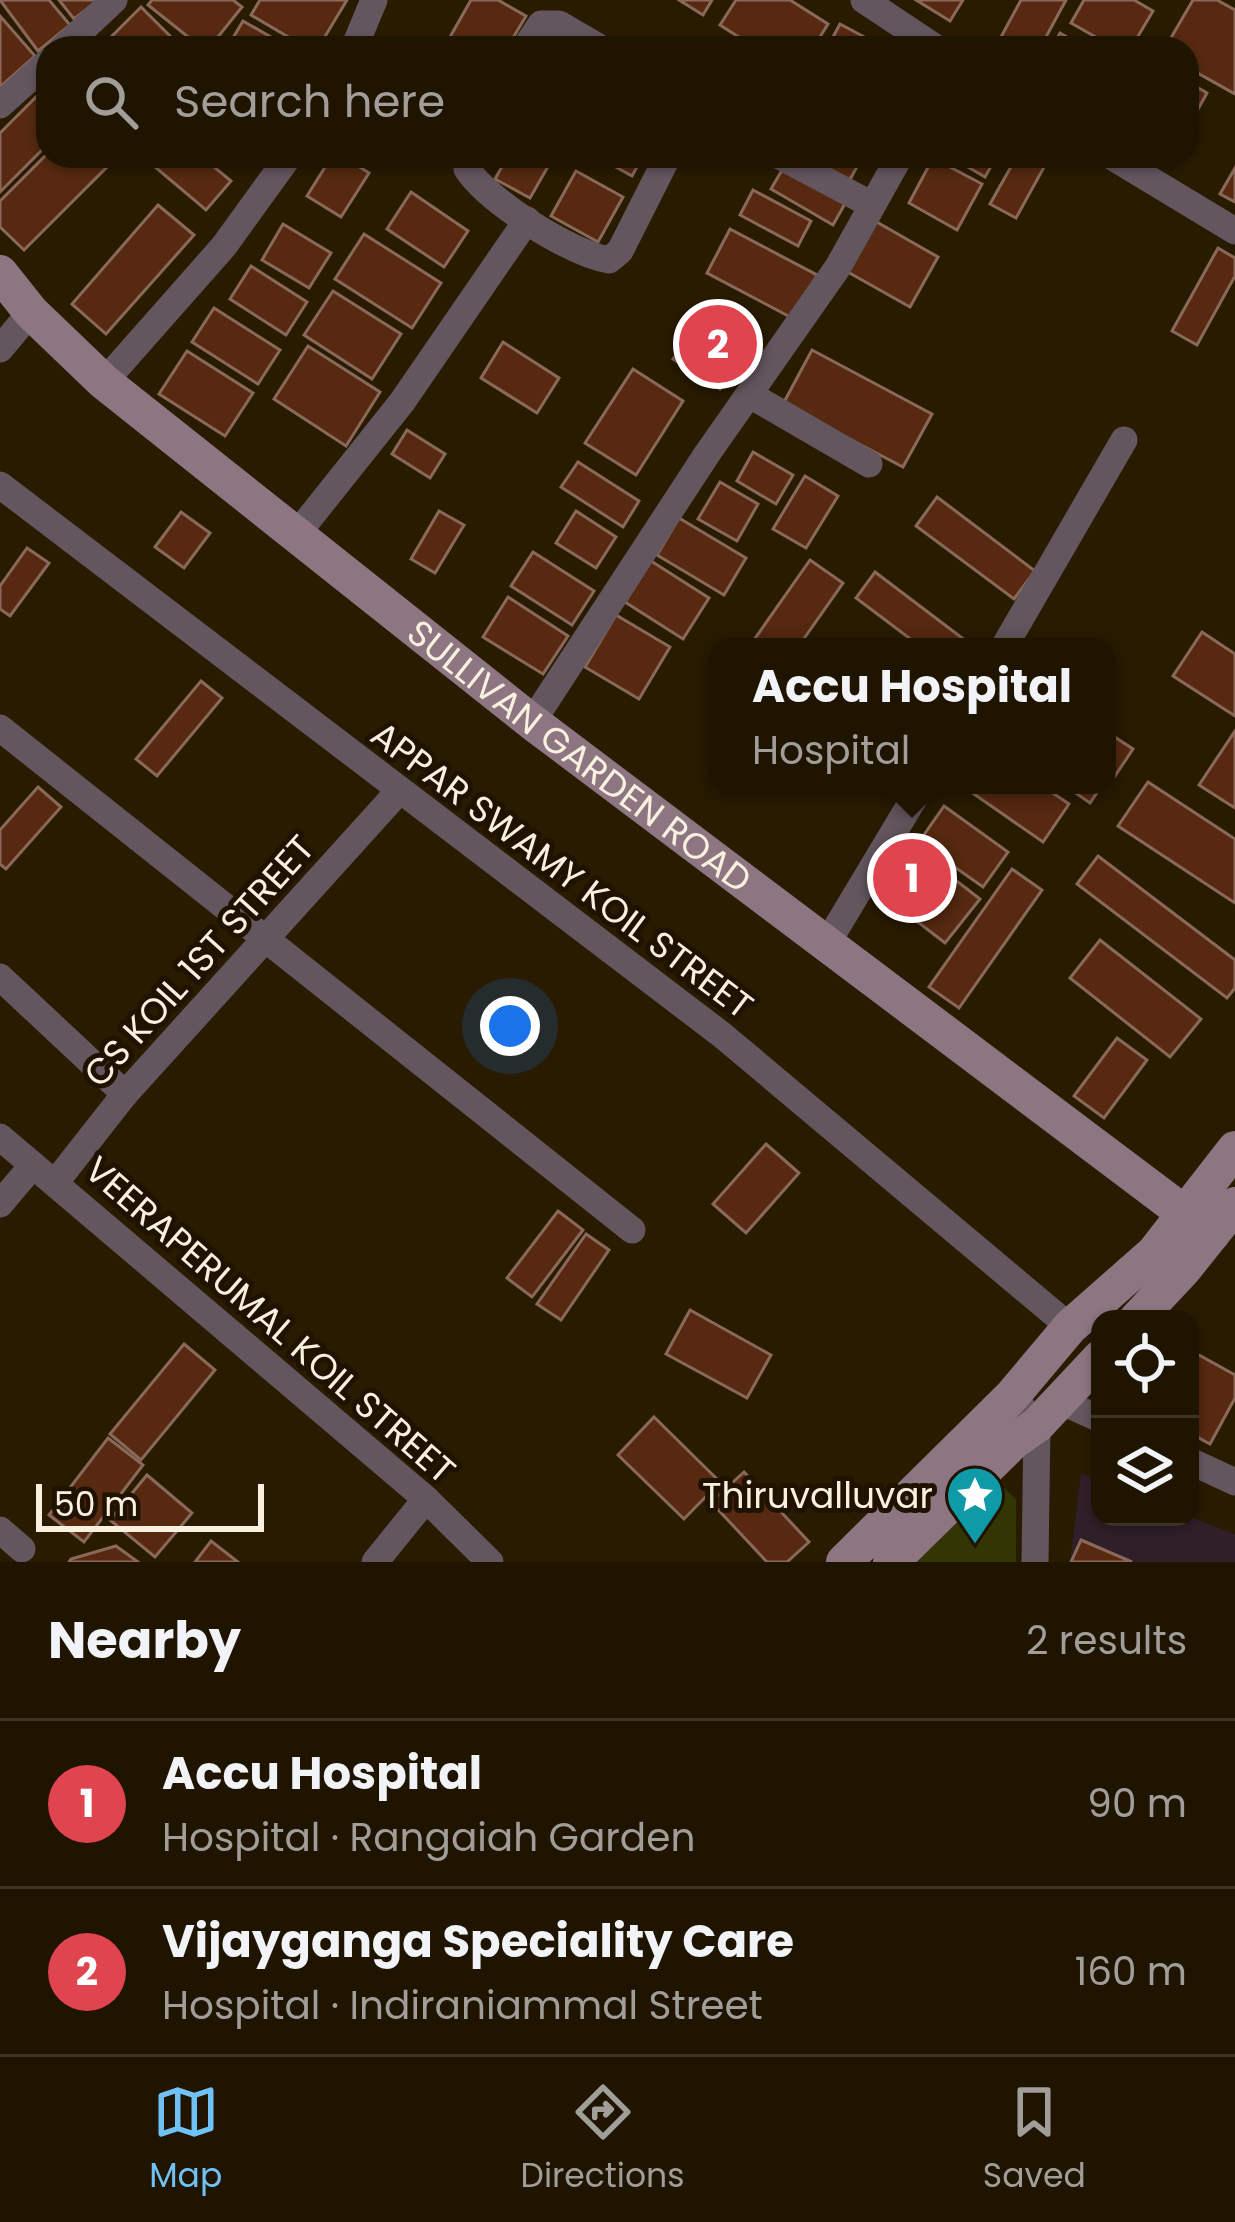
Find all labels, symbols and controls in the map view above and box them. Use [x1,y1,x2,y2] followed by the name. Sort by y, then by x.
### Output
[36,36,1199,168] search box
[78,69,144,135] icon: search
[174,70,445,133] text: Search here
[679,299,757,389] pin: 2
[397,607,763,904] street label: SULLIVAN GARDEN ROAD
[708,638,1116,794] popup
[752,655,1072,718] text: Accu Hospital
[360,709,764,1031] street label: APPAR SWAMY KOIL STREET
[752,723,910,778] text: Hospital
[72,824,326,1098] street label: CS KOIL 1ST STREET
[873,833,951,923] pin: 1
[480,996,540,1056] your location
[74,1145,466,1495] street label: VEERAPERUMAL KOIL STREET
[1091,1310,1199,1526] map controls
[1091,1310,1199,1418] button: locate
[1091,1418,1199,1526] button: layers
[944,1464,1006,1546] place icon: Thiruvalluvar
[702,1470,933,1521] place label: Thiruvalluvar
[36,1478,264,1531] scale bar
[54,1481,138,1528] text: 50 m
[48,1604,241,1676] text: Nearby
[1026,1613,1187,1668] text: 2 results
[162,1742,482,1805] text: Accu Hospital
[80,1776,94,1831] text: 1
[1087,1776,1187,1831] text: 90 m
[162,1810,695,1865] text: Hospital · Rangaiah Garden
[162,1910,794,1973] text: Vijayganga Speciality Care
[76,1944,98,1999] text: 2
[1075,1944,1187,1999] text: 160 m
[162,1978,763,2033] text: Hospital · Indiraniammal Street
[149,2079,222,2201] tab: Map
[521,2079,684,2201] tab: Directions
[983,2079,1086,2201] tab: Saved

